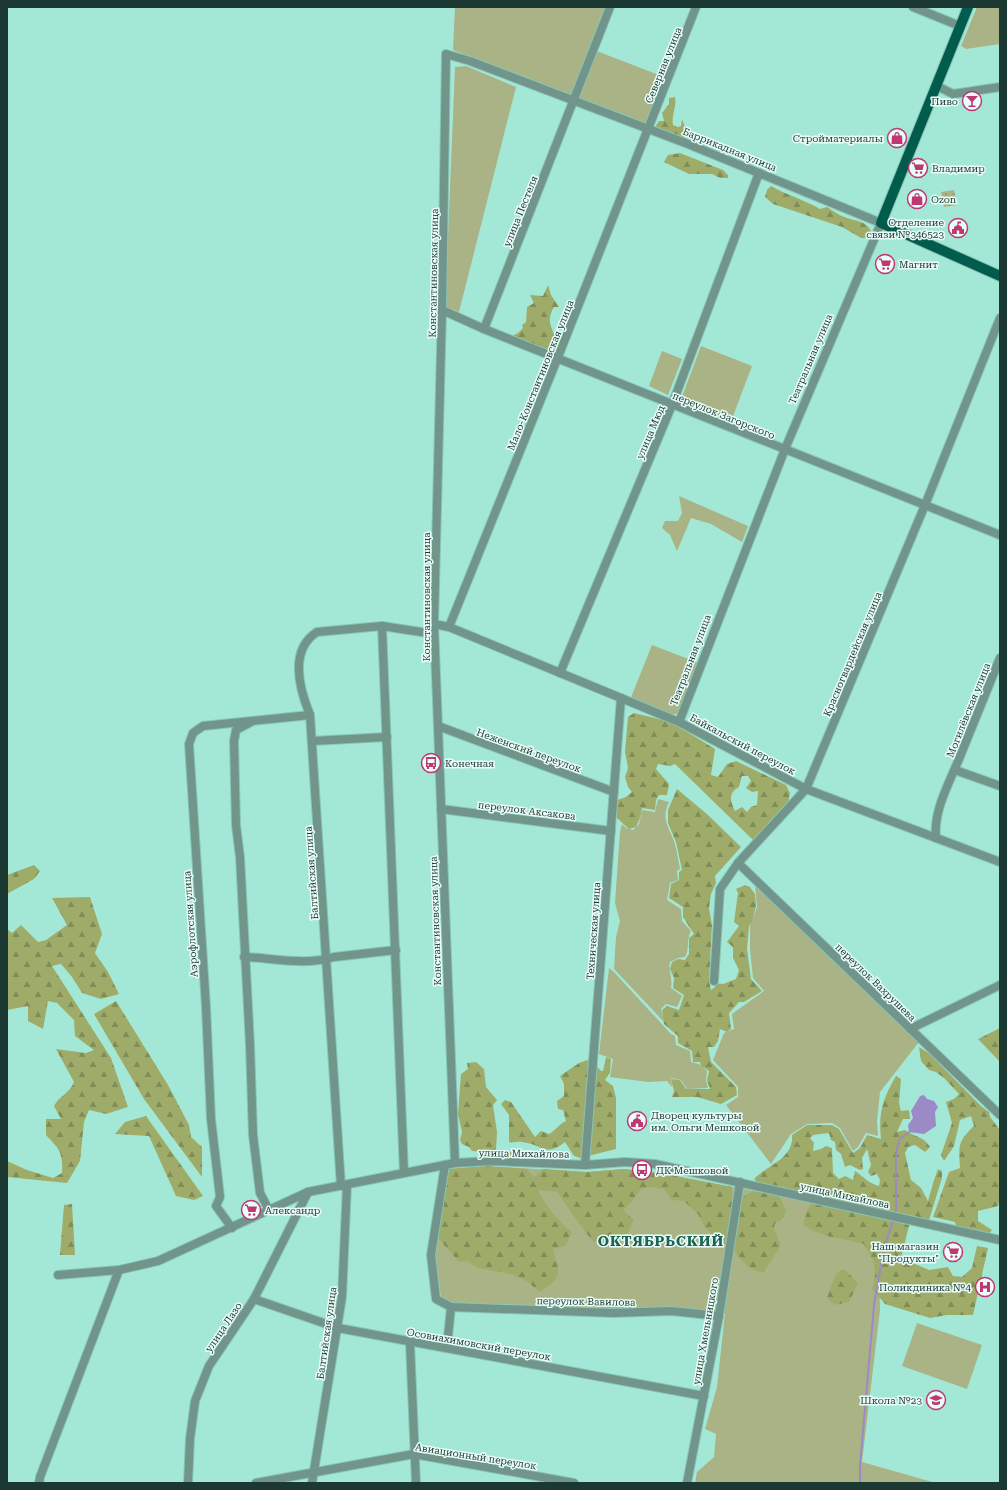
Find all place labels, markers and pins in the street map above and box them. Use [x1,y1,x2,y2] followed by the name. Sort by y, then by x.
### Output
[961,90,983,112] bar icon: Пиво
[931,96,958,107] place label: Пиво
[886,127,908,149] shop icon: Стройматериалы
[793,133,883,144] place label: Стройматериалы
[907,157,929,179] supermarket icon: Владимир
[932,163,985,174] place label: Владимир
[906,188,928,210] shop icon: Ozon
[931,194,957,205] place label: Ozon
[866,217,945,240] place label: Отделение связи №346523
[947,217,969,239] public building icon: Отделение связи №346523
[874,253,896,275] supermarket icon: Магнит
[899,259,938,270] place label: Магнит
[420,752,442,774] bus stop icon: Конечная
[445,758,494,769] place label: Конечная
[626,1110,648,1132] public building icon: Дворец культуры им. Ольги Мешковой
[651,1110,760,1133] place label: Дворец культуры им. Ольги Мешковой
[631,1159,653,1181] bus stop icon: ДК Мешковой
[656,1165,729,1176] place label: ДК Мешковой
[240,1199,262,1221] supermarket icon: Александр
[265,1205,321,1216] place label: Александр
[871,1241,939,1264] place label: Наш магазин "Продукты"
[942,1241,964,1263] supermarket icon: Наш магазин "Продукты"
[974,1276,996,1298] hospital icon: Поликдиника №4
[879,1282,971,1293] place label: Поликдиника №4
[925,1389,947,1411] school or university icon: Школа №23
[860,1395,922,1406] place label: Школа №23

